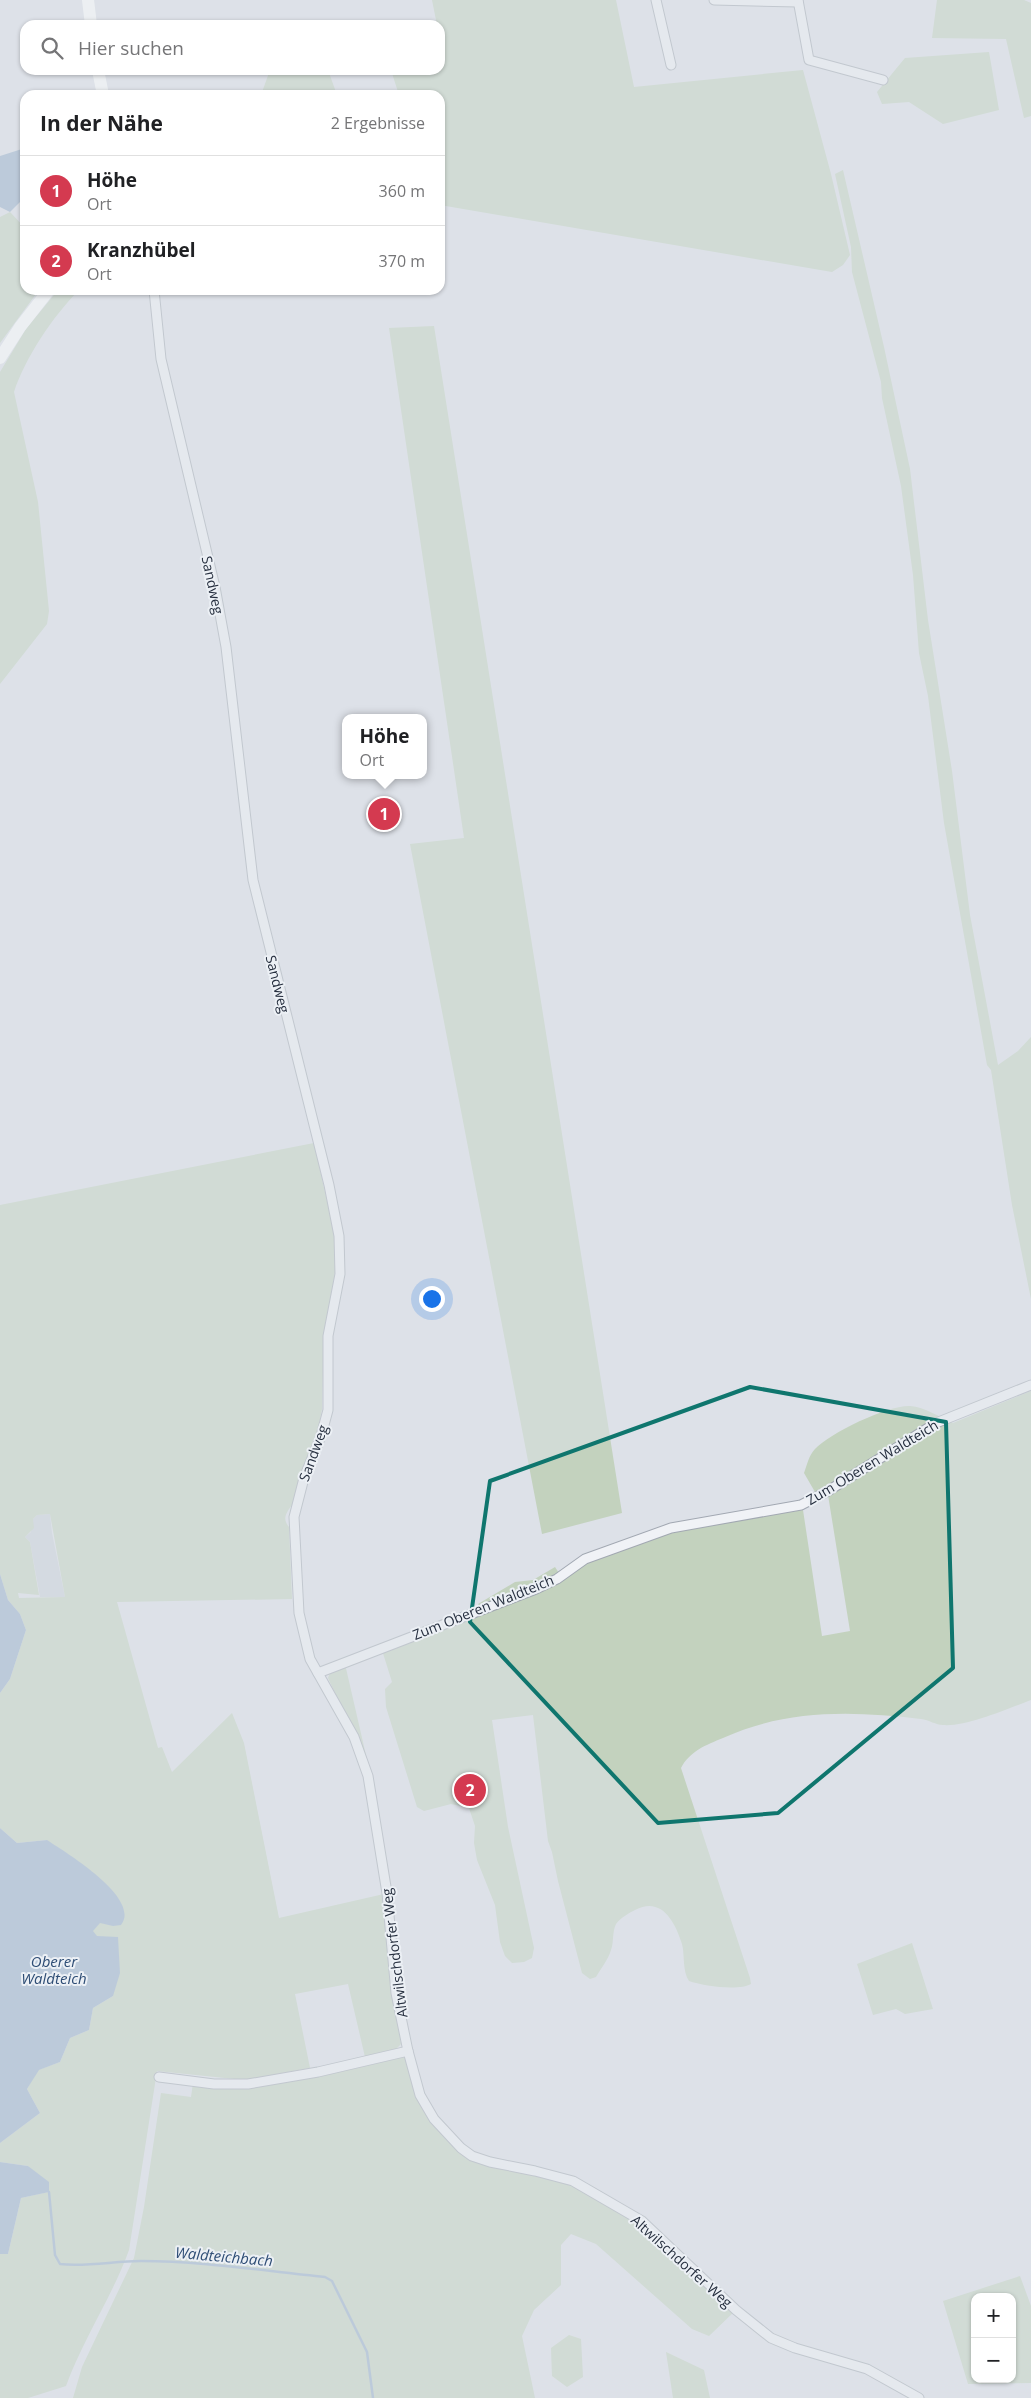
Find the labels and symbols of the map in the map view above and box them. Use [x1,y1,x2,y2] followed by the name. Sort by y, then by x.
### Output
[198,554,228,616] street label: Sandweg
[368,795,400,833] pin: 1
[262,953,294,1015] street label: Sandweg
[419,1286,445,1312] your location
[802,1415,942,1509] street label: Zum Oberen Waldteich
[294,1422,332,1484] street label: Sandweg
[410,1570,556,1644] street label: Zum Oberen Waldteich
[454,1771,486,1809] pin: 2
[377,1887,411,2019] street label: Altwilschdorfer Weg
[21,1951,87,1988] water label: Oberer Waldteich
[627,2210,737,2312] street label: Altwilschdorfer Weg
[174,2242,274,2270] water label: Waldteichbach

